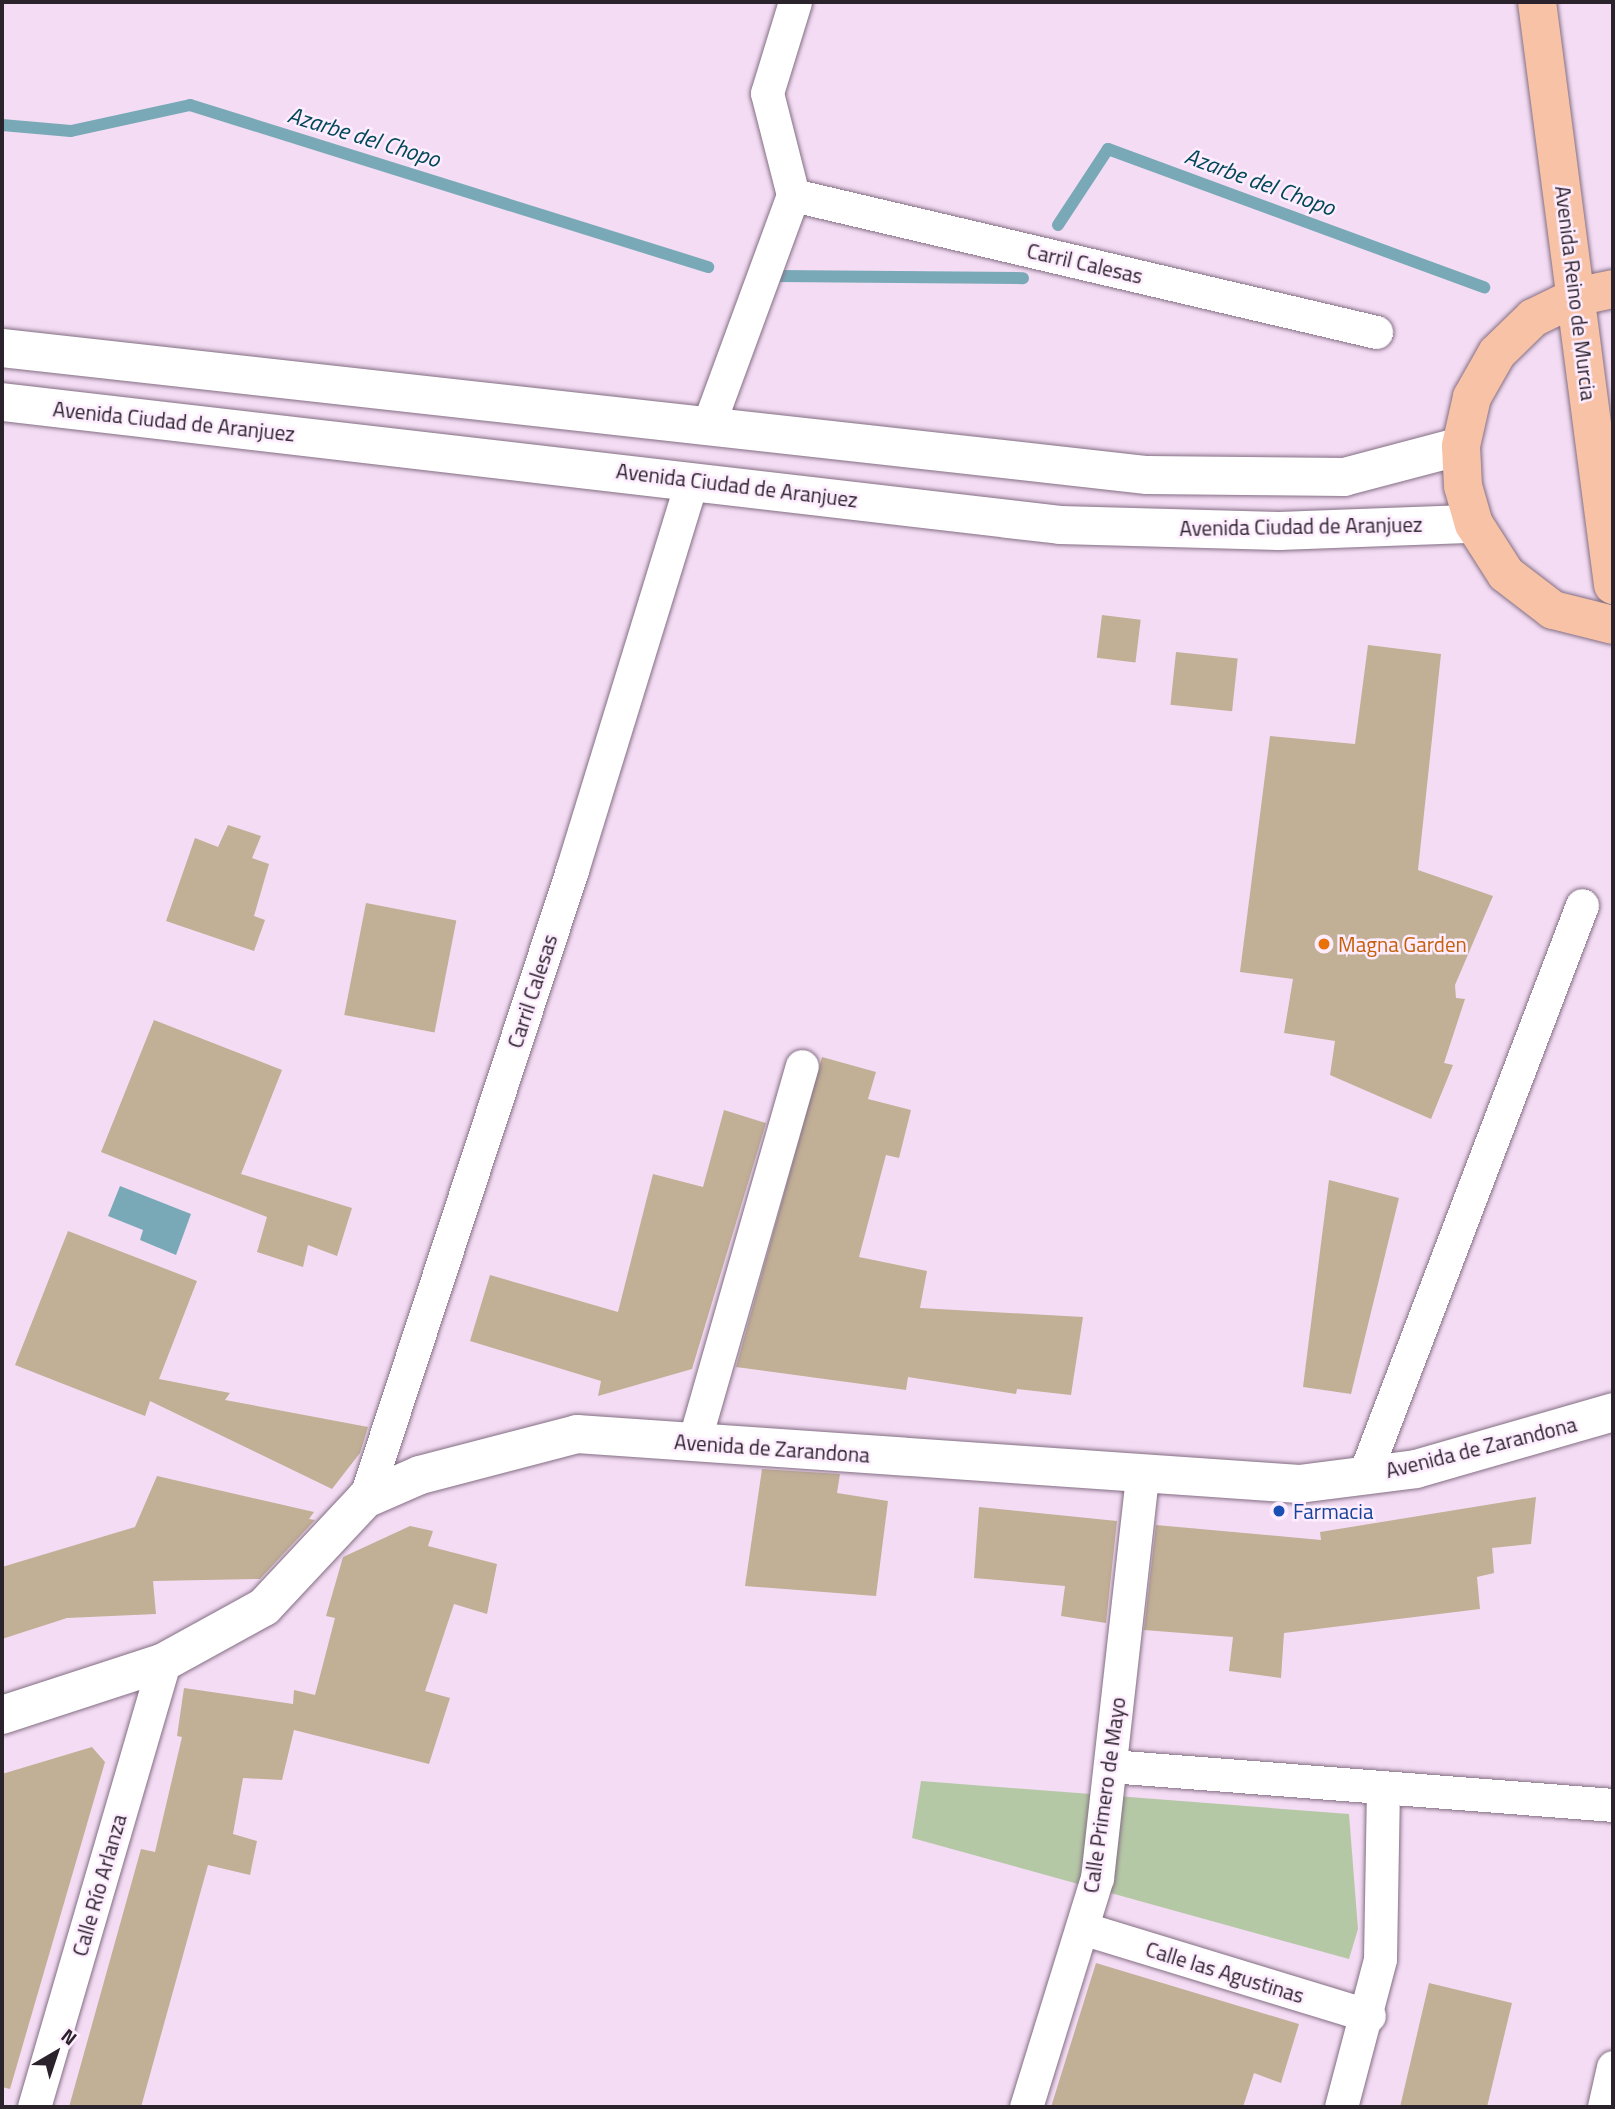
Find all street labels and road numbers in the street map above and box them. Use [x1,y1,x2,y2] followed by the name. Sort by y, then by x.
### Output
[1550,184,1602,402] street label: Avenida Reino de Murcia
[1025,237,1145,289] street label: Carril Calesas
[52,396,296,446] street label: Avenida Ciudad de Aranjuez
[615,458,859,512] street label: Avenida Ciudad de Aranjuez
[1179,511,1423,541] street label: Avenida Ciudad de Aranjuez
[502,931,562,1051] street label: Carril Calesas
[1383,1411,1579,1483] street label: Avenida de Zarandona
[673,1429,871,1467] street label: Avenida de Zarandona
[1078,1695,1130,1895] street label: Calle Primero de Mayo
[67,1811,131,1959] street label: Calle Río Arlanza
[1143,1936,1307,2008] street label: Calle las Agustinas

